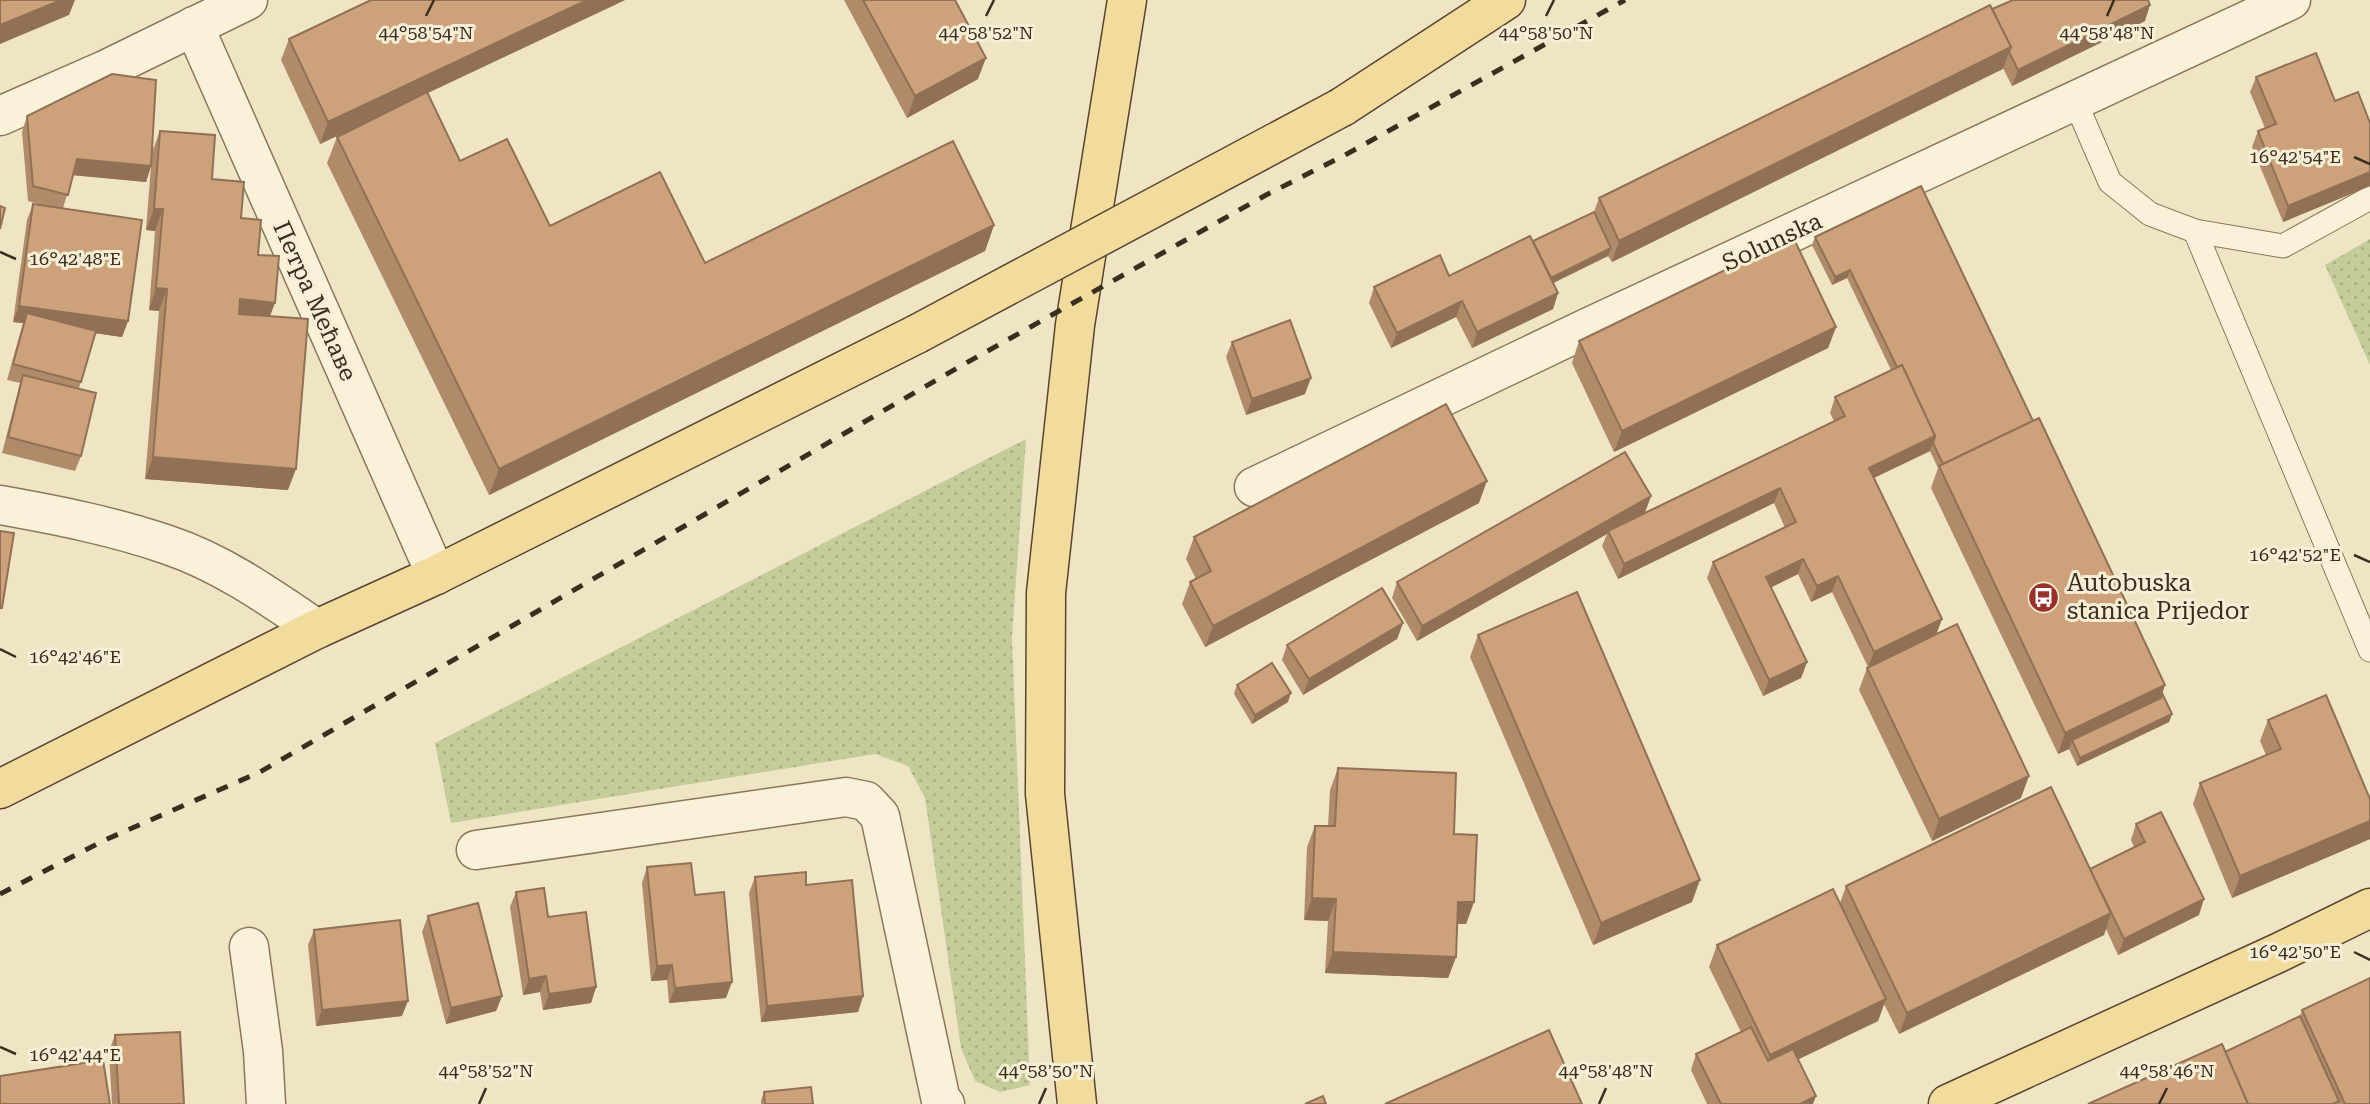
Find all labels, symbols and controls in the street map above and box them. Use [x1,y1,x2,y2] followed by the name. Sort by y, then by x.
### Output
[379,22,473,43] text: 44°58'54"N
[939,22,1033,43] text: 44°58'52"N
[1499,22,1593,43] text: 44°58'50"N
[2060,22,2154,43] text: 44°58'48"N
[2249,146,2341,167] text: 16°42'54"E
[1718,207,1826,277] street label: Solunska
[267,217,363,385] street label: Петра Мећаве
[29,248,121,269] text: 16°42'48"E
[2249,544,2341,565] text: 16°42'52"E
[2067,569,2249,625] place label: Autobuska stanica Prijedor
[2027,580,2061,614] bus stop icon: Autobuska stanica Prijedor
[29,646,121,667] text: 16°42'46"E
[2249,941,2341,962] text: 16°42'50"E
[29,1044,121,1065] text: 16°42'44"E
[439,1060,533,1081] text: 44°58'52"N
[999,1060,1093,1081] text: 44°58'50"N
[1559,1060,1653,1081] text: 44°58'48"N
[2120,1060,2214,1081] text: 44°58'46"N

